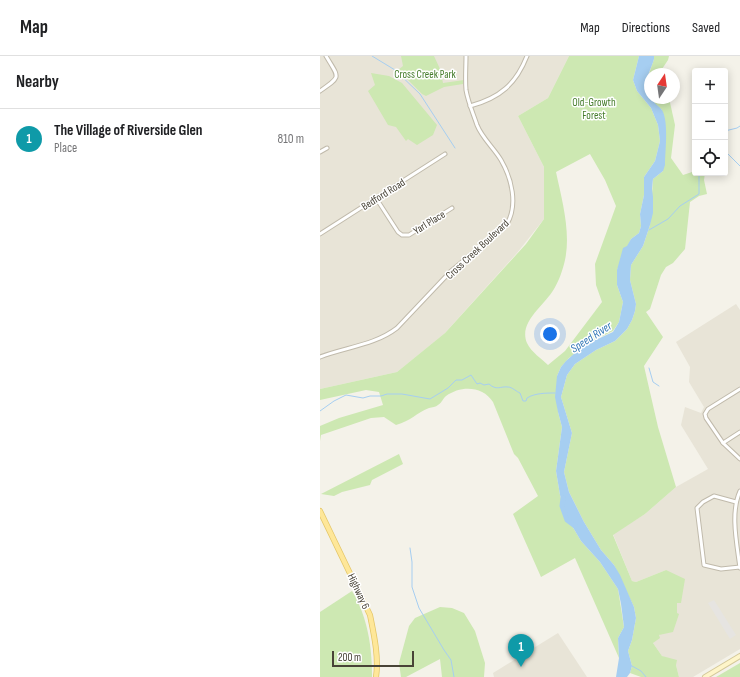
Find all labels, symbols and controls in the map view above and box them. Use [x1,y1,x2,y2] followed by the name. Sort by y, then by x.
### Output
[20,16,48,39] text: Map
[580,19,600,36] text: Map
[622,19,670,36] text: Directions
[692,19,720,36] text: Saved
[394,68,457,81] park label: Cross Creek Park
[644,68,680,104] north arrow
[692,68,728,176] map controls
[692,68,728,104] button: +
[16,72,59,92] text: Nearby
[572,96,616,122] park label: Old-Growth Forest
[692,104,728,140] button: −
[54,121,203,140] text: The Village of Riverside Glen
[26,131,32,147] text: 1
[278,131,304,147] text: 810 m
[54,140,77,156] text: Place
[692,140,728,176] button: locate
[359,176,408,213] street label: Bedford Road
[411,208,448,237] street label: Yarl Place
[443,216,512,282] street label: Cross Creek Boulevard
[568,318,615,356] water label: Speed River
[540,324,560,344] your location
[345,571,372,611] street label: Highway 6
[508,634,534,667] pin: 1
[332,649,414,668] scale bar
[338,651,361,664] text: 200 m

